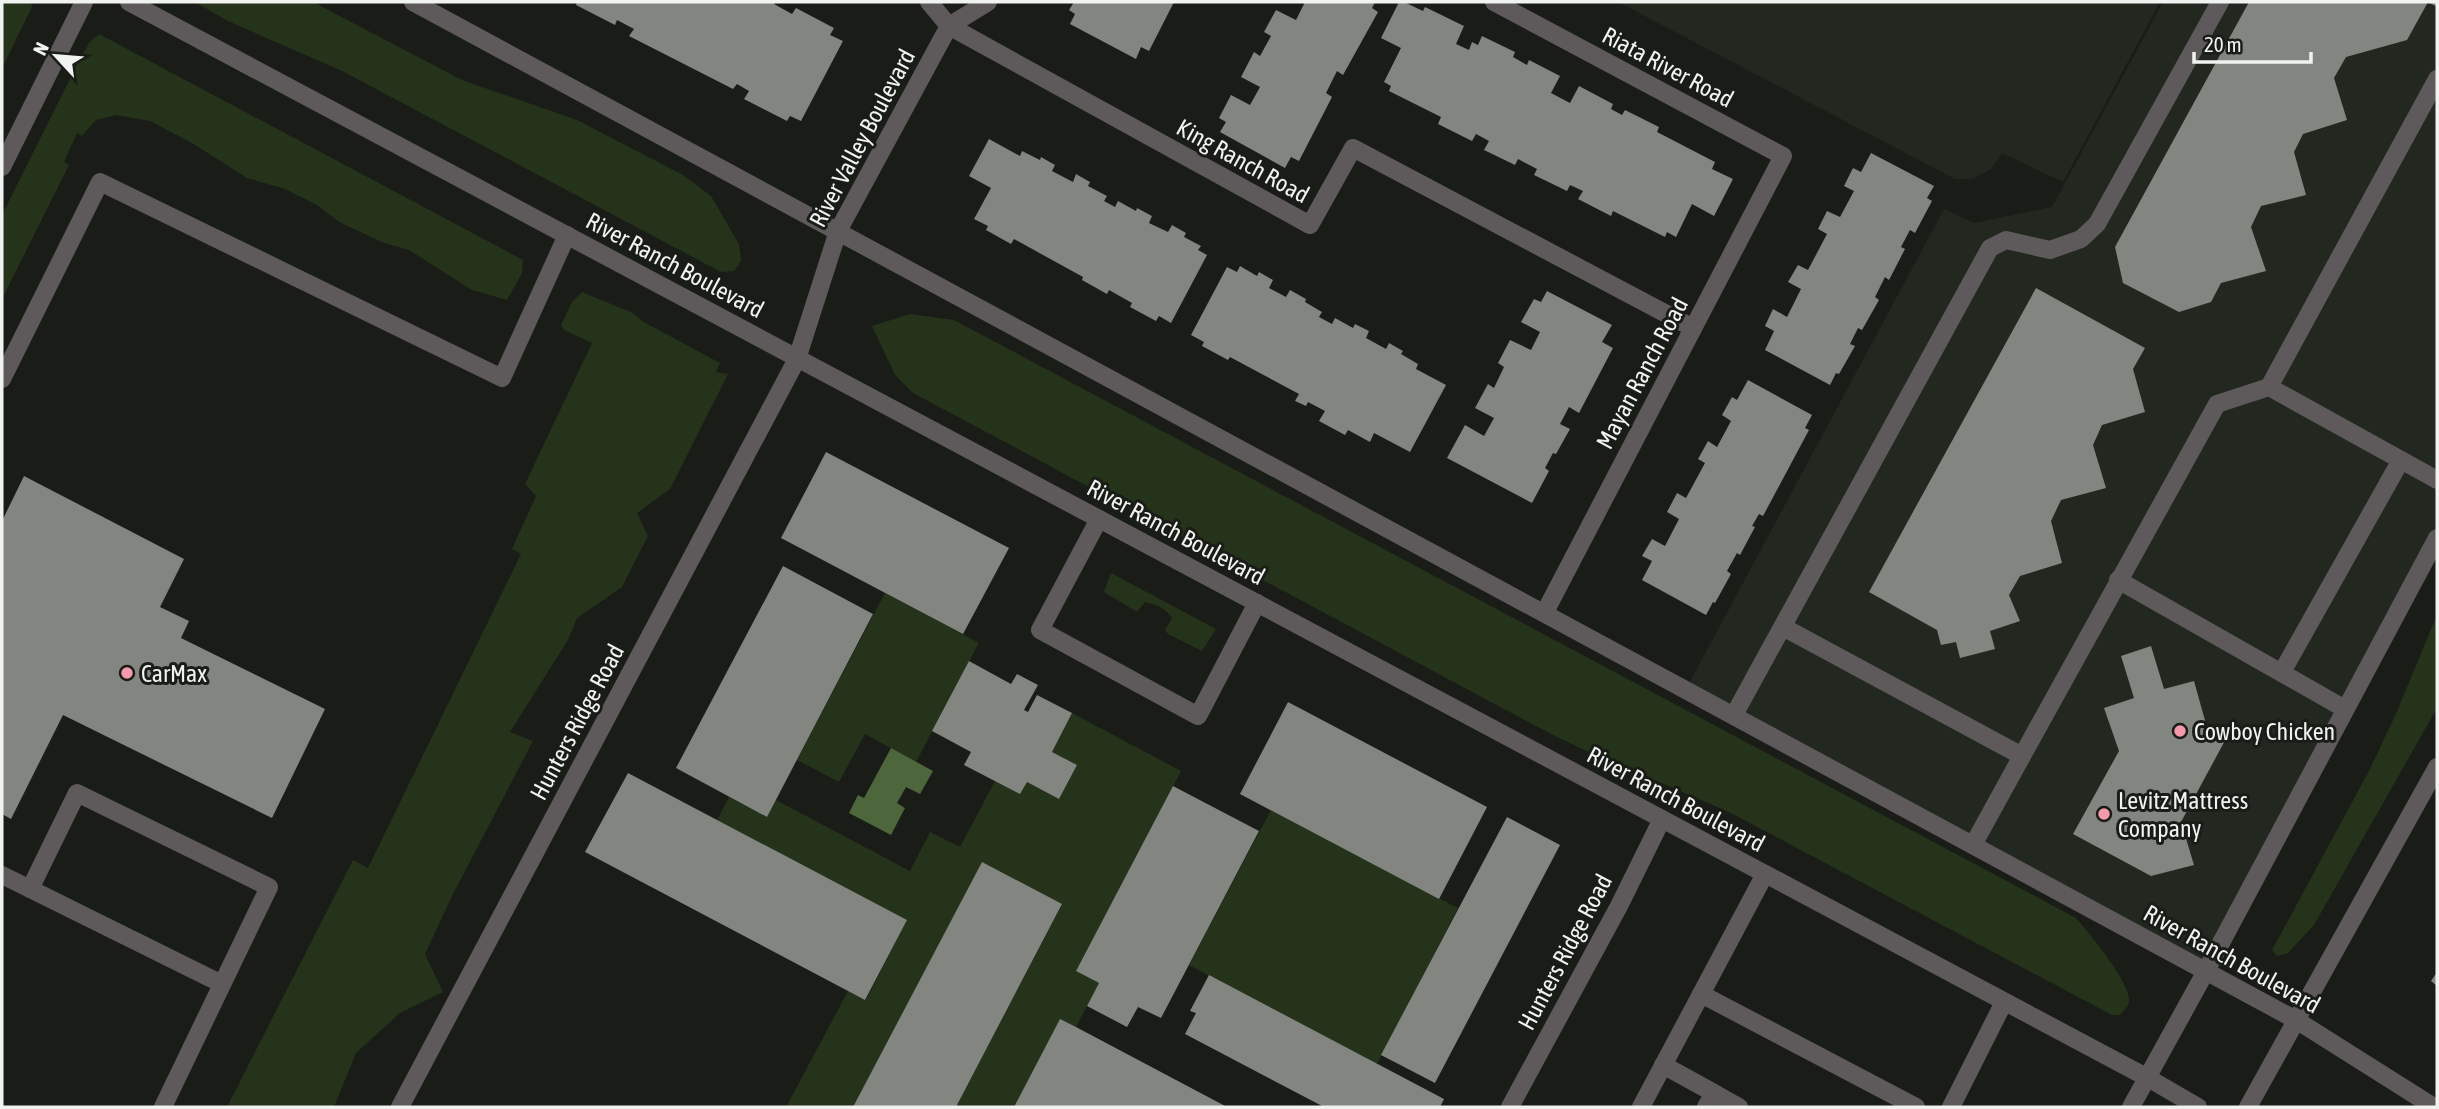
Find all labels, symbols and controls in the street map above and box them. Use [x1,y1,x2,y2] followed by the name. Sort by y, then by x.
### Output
[21,21,91,91] north arrow
[1598,21,1738,113] street label: Riata River Road
[2194,21,2311,65] scale bar
[2204,32,2242,56] text: 20 m
[28,39,53,58] text: N
[804,45,920,231] street label: River Valley Boulevard
[1172,114,1314,208] street label: King Ranch Road
[582,207,768,323] street label: River Ranch Boulevard
[1591,293,1693,453] street label: Mayan Ranch Road
[1083,474,1269,590] street label: River Ranch Boulevard
[525,640,629,804] street label: Hunters Ridge Road
[141,660,207,687] place label: CarMax
[119,665,135,681] marker: CarMax
[2194,718,2335,745] place label: Cowboy Chicken
[2172,723,2188,739] marker: Cowboy Chicken
[1583,741,1769,857] street label: River Ranch Boulevard
[2118,787,2248,842] place label: Levitz Mattress Company
[2096,806,2112,822] marker: Levitz Mattress Company
[1513,870,1617,1034] street label: Hunters Ridge Road
[2139,899,2325,1019] street label: River Ranch Boulevard

